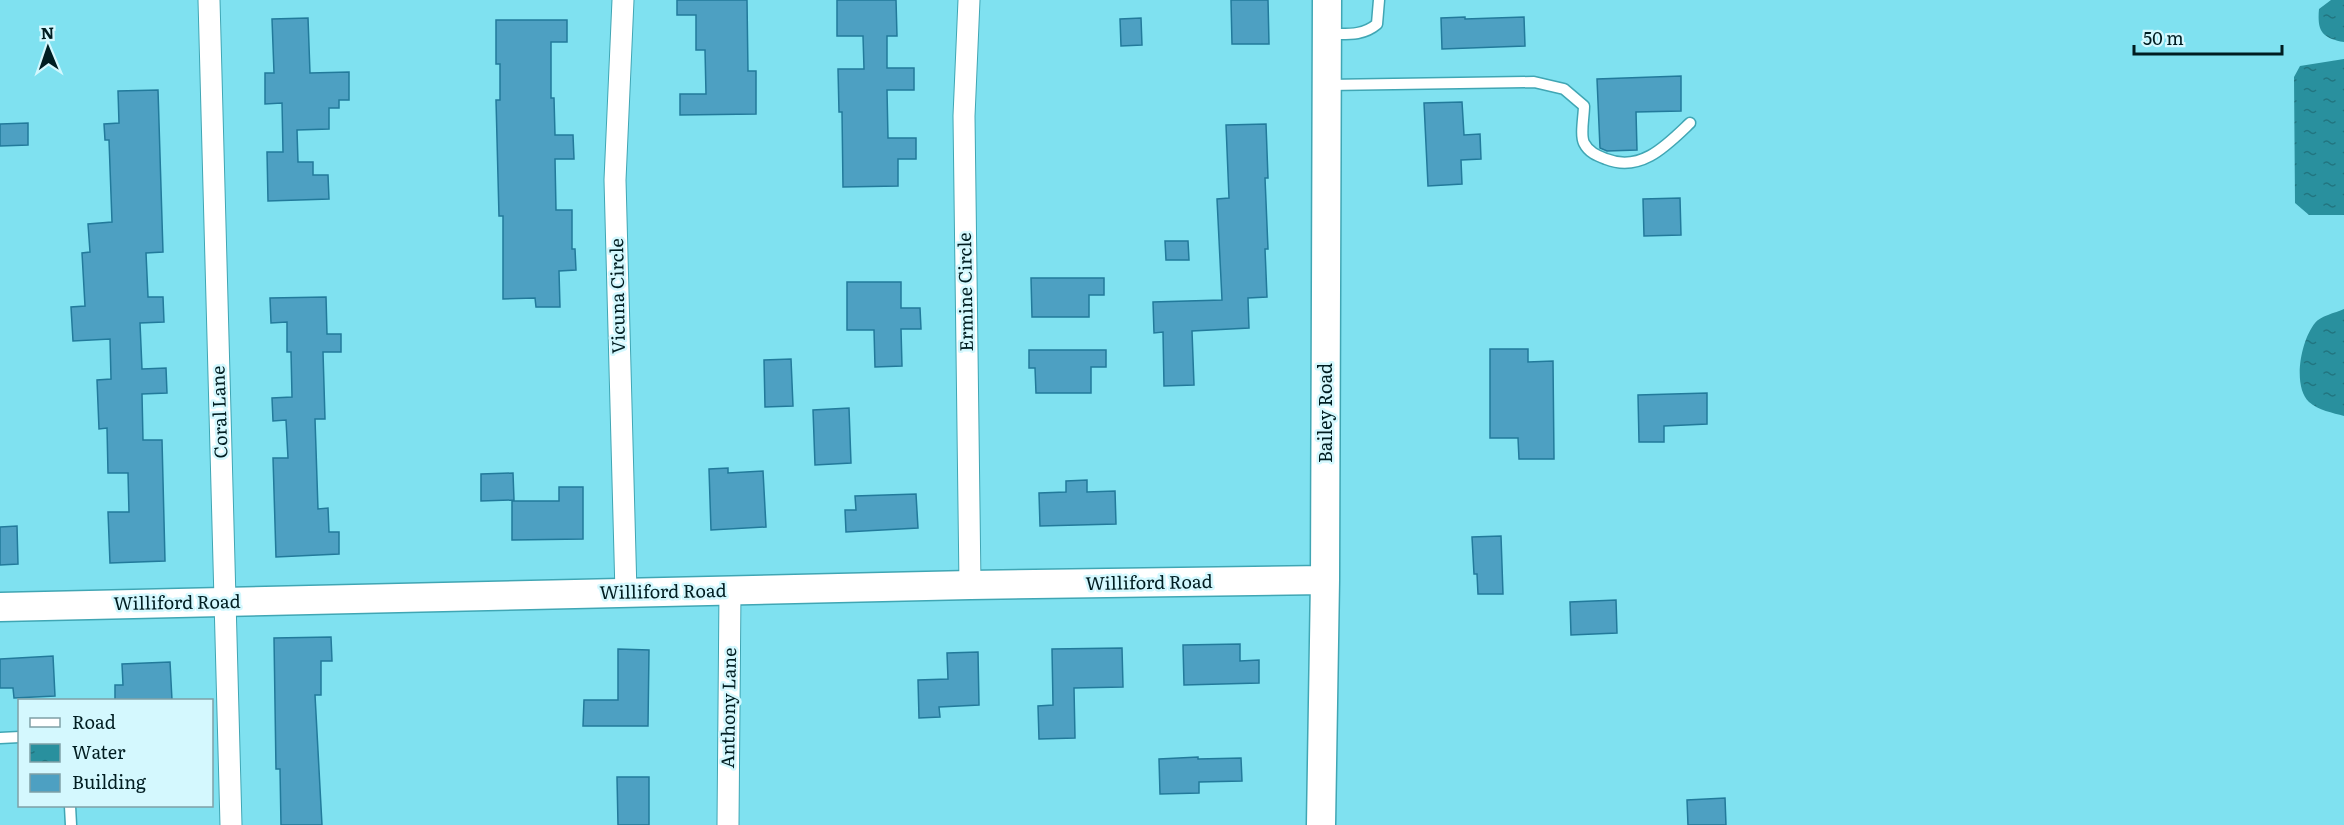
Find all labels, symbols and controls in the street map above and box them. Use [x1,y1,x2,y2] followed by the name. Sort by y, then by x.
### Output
[18,18,78,78] north arrow
[2134,18,2282,56] scale bar
[40,20,55,44] text: N
[2143,24,2184,51] text: 50 m
[950,232,979,352] street label: Ermine Circle
[602,238,631,354] street label: Vicuna Circle
[1311,363,1338,463] street label: Bailey Road
[203,365,234,459] street label: Coral Lane
[1085,567,1213,596] street label: Williford Road
[599,576,727,605] street label: Williford Road
[113,587,241,616] street label: Williford Road
[713,647,742,769] street label: Anthony Lane
[18,699,213,807] legend
[72,708,116,735] text: Road
[72,738,126,765] text: Water
[72,768,147,795] text: Building

